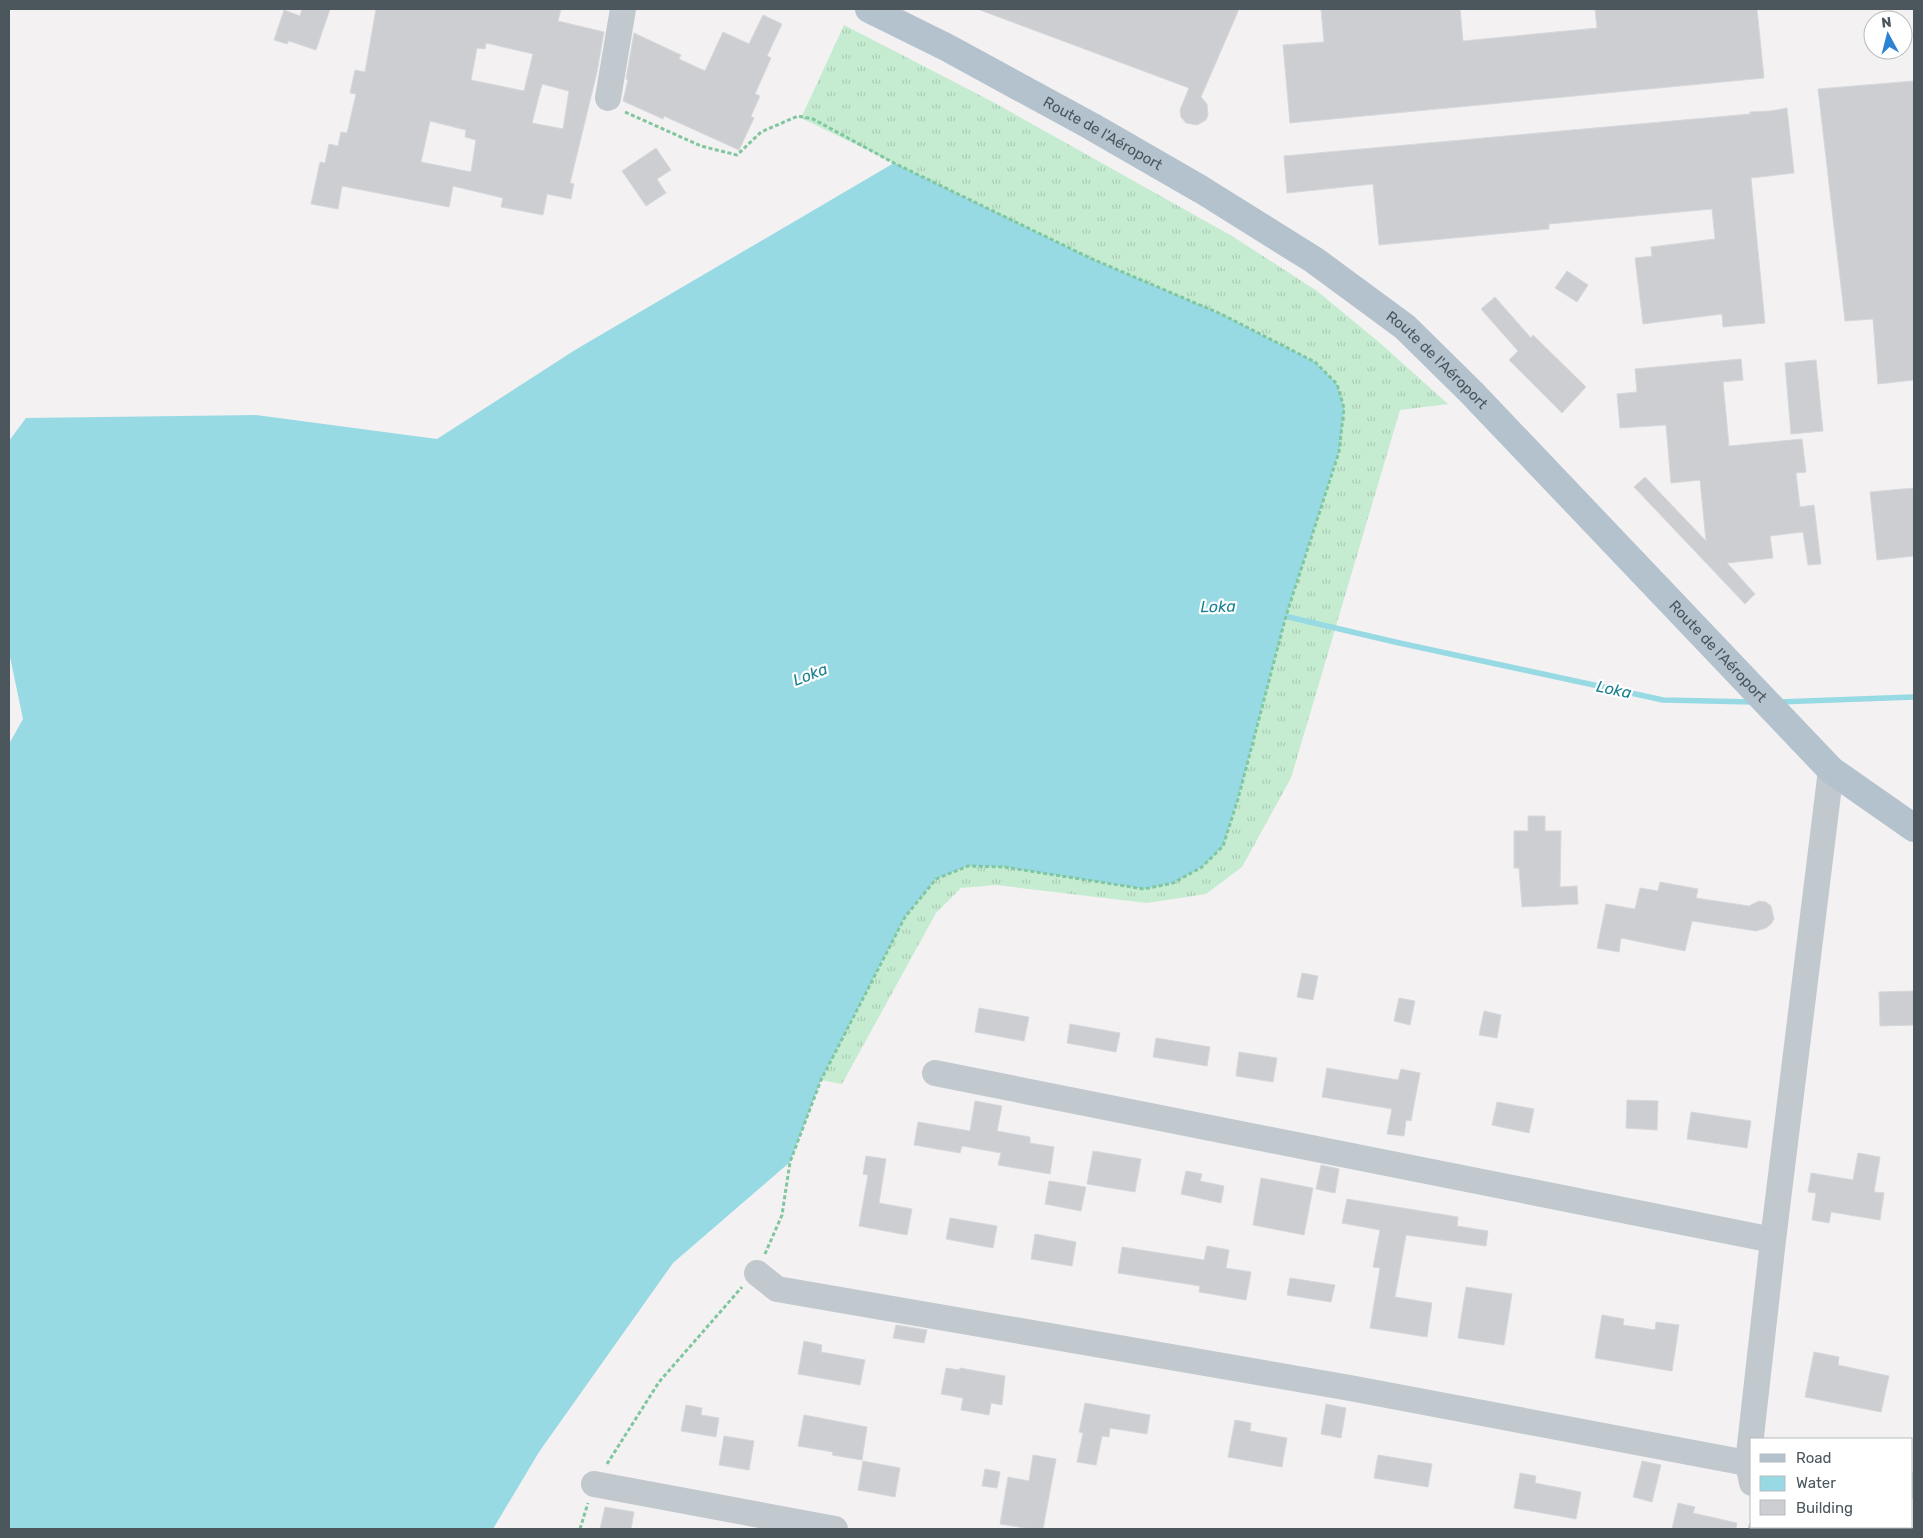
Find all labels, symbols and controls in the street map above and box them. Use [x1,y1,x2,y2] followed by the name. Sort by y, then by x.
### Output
[1863,10,1913,60] north arrow
[1880,14,1893,32] text: N
[1040,93,1166,174] street label: Route de l'Aéroport
[1383,307,1492,413] street label: Route de l'Aéroport
[1200,597,1236,616] water label: Loka
[1665,597,1771,706] street label: Route de l'Aéroport
[790,659,830,690] water label: Loka
[1595,677,1633,702] water label: Loka
[1750,1438,1913,1528] legend
[1796,1449,1832,1467] text: Road
[1796,1474,1836,1492] text: Water
[1796,1499,1853,1517] text: Building

